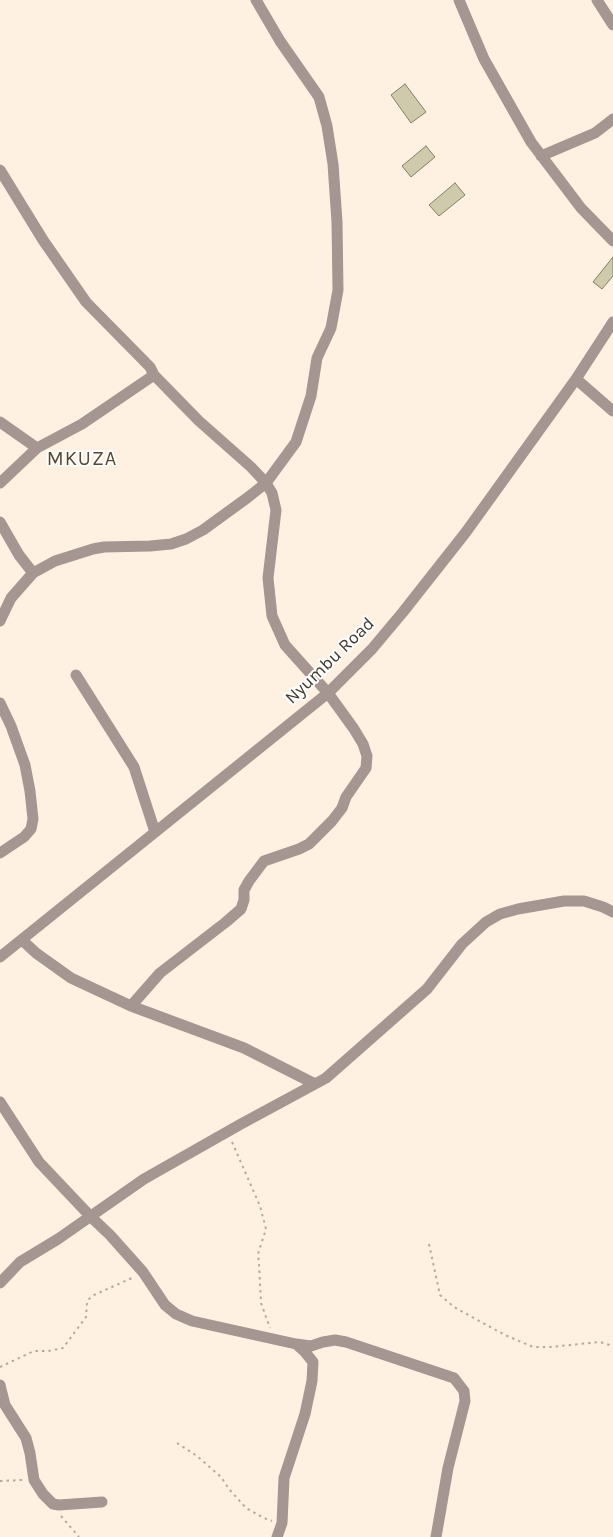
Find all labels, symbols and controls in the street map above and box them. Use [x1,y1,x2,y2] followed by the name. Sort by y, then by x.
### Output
[46,447,118,471] district label: MKUZA
[281,613,379,709] street label: Nyumbu Road

